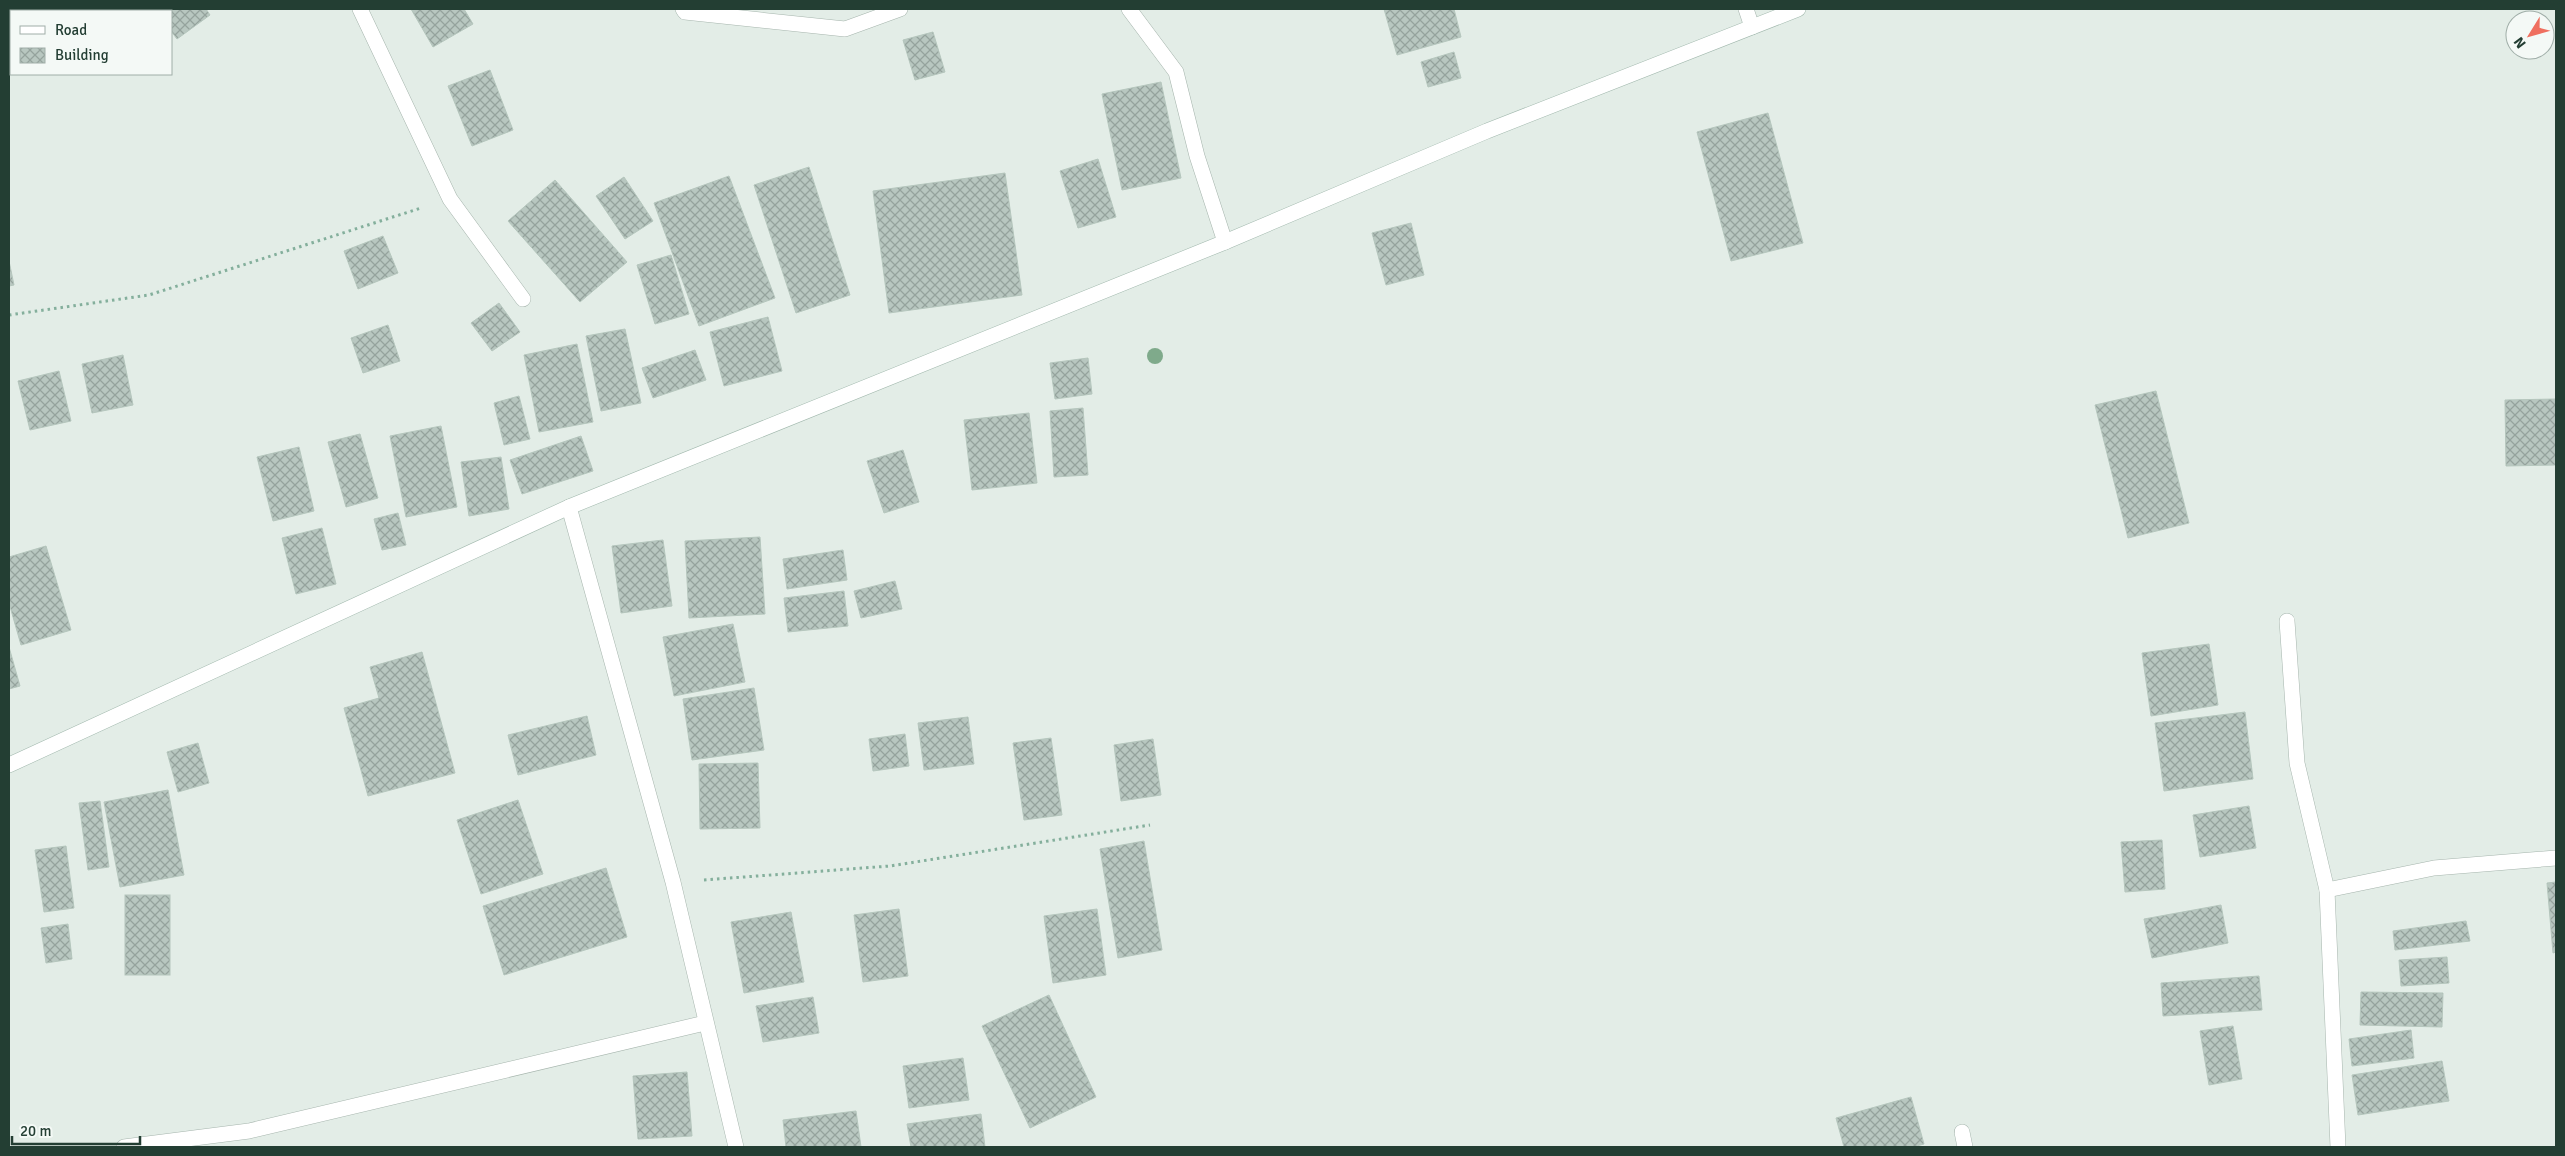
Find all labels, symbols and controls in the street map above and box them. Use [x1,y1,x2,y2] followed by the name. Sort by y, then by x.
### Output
[10,10,172,75] legend
[2505,10,2555,60] north arrow
[55,21,87,39] text: Road
[2510,34,2530,52] text: N
[55,46,109,64] text: Building
[12,1114,140,1146] scale bar
[20,1122,51,1140] text: 20 m

